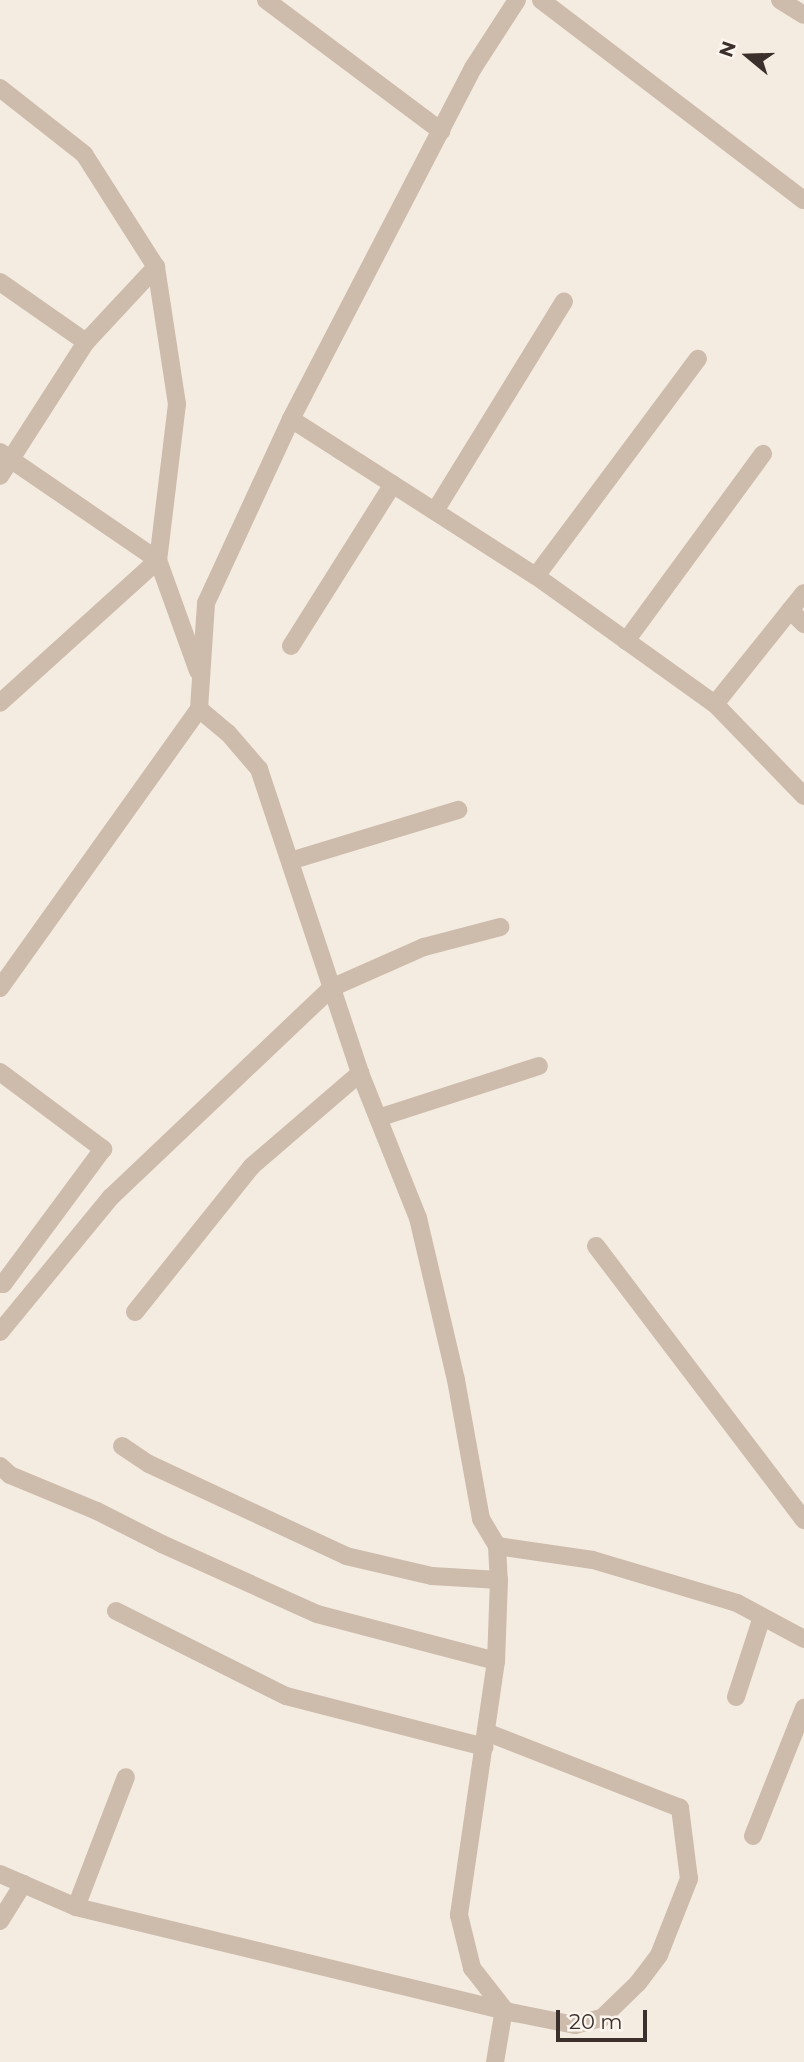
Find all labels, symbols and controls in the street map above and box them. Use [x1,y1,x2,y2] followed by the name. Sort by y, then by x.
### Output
[713,21,783,91] north arrow
[714,38,741,60] text: N
[559,1996,650,2040] scale bar
[569,2009,623,2034] text: 20 m

